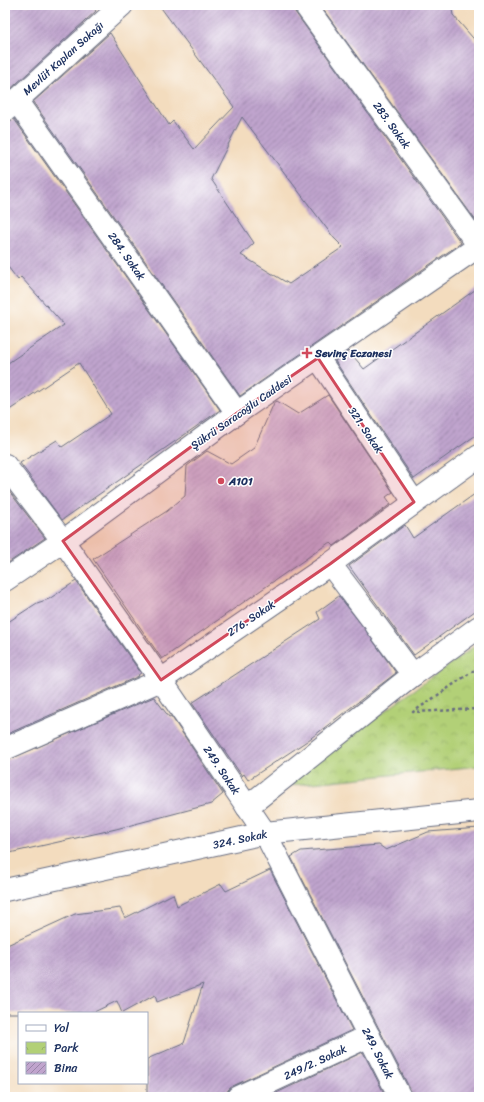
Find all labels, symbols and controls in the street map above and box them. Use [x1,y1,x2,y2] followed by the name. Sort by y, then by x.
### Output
[18,17,108,100] street label: Mevlüt Kaplan Sokağı
[368,97,416,153] street label: 283. Sokak
[103,228,150,285] street label: 284. Sokak
[314,344,392,363] place label: Sevinç Eczanesi
[302,348,312,358] marker: Sevinç Eczanesi
[187,370,297,455] street label: Şükrü Saracoğlu Caddesi
[343,403,388,458] street label: 321. Sokak
[228,472,253,491] place label: A101
[216,476,226,486] marker: A101
[223,595,279,642] street label: 276. Sokak
[198,742,245,799] street label: 249. Sokak
[211,824,269,855] street label: 324. Sokak
[18,1012,148,1084] legend
[54,1017,69,1039] text: Yol
[356,1024,399,1083] street label: 249. Sokak
[54,1037,79,1059] text: Park
[281,1039,350,1085] street label: 249/2. Sokak
[54,1057,78,1079] text: Bina

